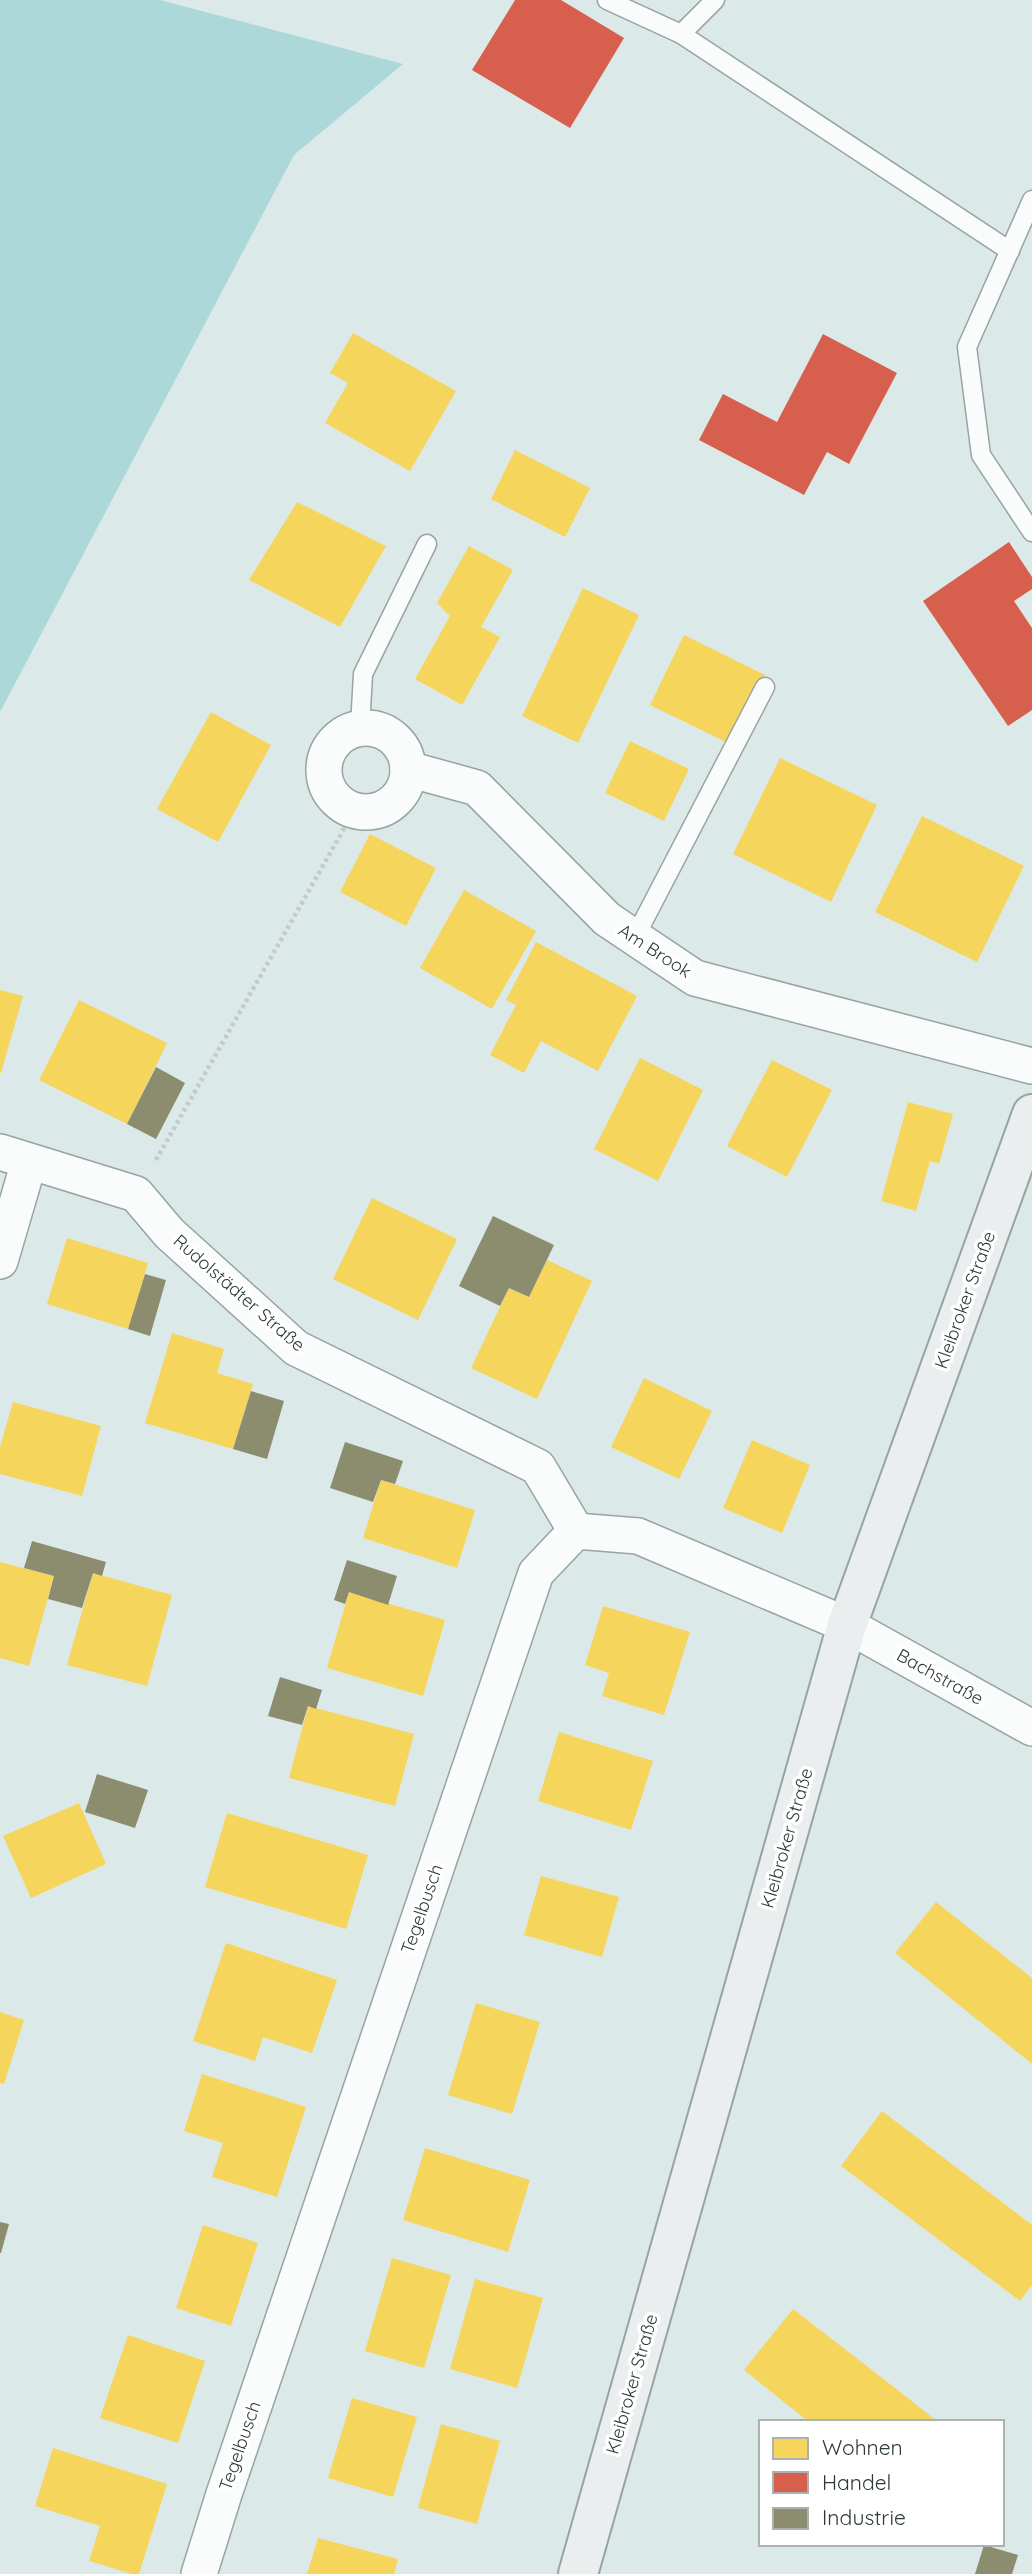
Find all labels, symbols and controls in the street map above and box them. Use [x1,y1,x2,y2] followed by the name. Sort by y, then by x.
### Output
[614,918,696,983] street label: Am Brook
[929,1228,1000,1372] street label: Kleibroker Straße
[169,1229,310,1356] street label: Rudolstädter Straße
[893,1643,988,1710] street label: Bachstraße
[756,1765,818,1911] street label: Kleibroker Straße
[395,1861,448,1957] street label: Tegelbusch
[601,2311,663,2457] street label: Kleibroker Straße
[213,2398,266,2494] street label: Tegelbusch
[759,2420,1004,2546] legend
[822,2434,903,2460] text: Wohnen
[822,2469,891,2495] text: Handel
[822,2504,906,2530] text: Industrie

